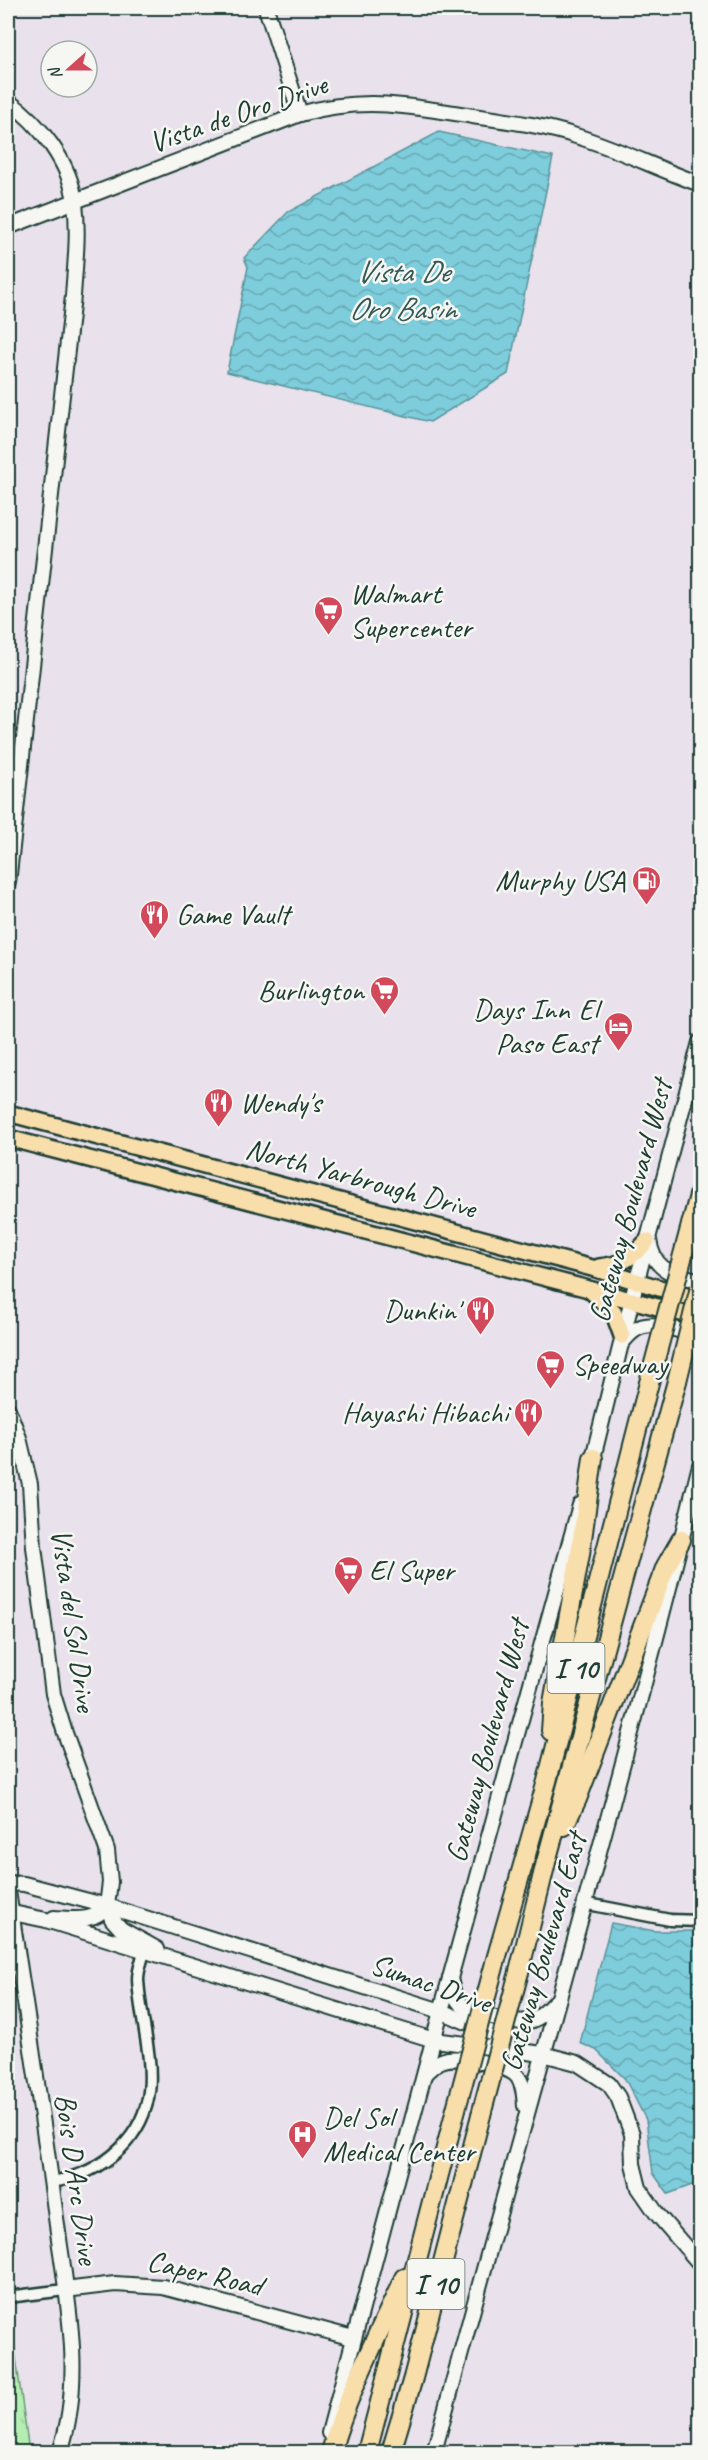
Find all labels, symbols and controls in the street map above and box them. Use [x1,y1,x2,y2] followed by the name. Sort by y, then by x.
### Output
[39,39,99,99] north arrow
[44,63,67,82] text: N
[144,64,334,161] street label: Vista de Oro Drive
[348,251,459,329] water label: Vista De Oro Basin
[350,574,474,646] place label: Walmart Supercenter
[313,594,345,636] supermarket icon: Walmart Supercenter
[495,861,626,899] place label: Murphy USA
[630,864,662,906] fuel station icon: Murphy USA
[176,895,293,933] place label: Game Vault
[139,898,171,940] restaurant icon: Game Vault
[258,971,365,1009] place label: Burlington
[369,974,401,1016] supermarket icon: Burlington
[473,990,603,1062] place label: Days Inn El Paso East
[603,1010,635,1052] hotel icon: Days Inn El Paso East
[579,1072,682,1326] street label: Gateway Boulevard West
[240,1083,324,1121] place label: Wendy's
[203,1086,235,1128] restaurant icon: Wendy's
[242,1129,482,1228] street label: North Yarbrough Drive
[383,1291,464,1329] place label: Dunkin'
[464,1294,496,1336] restaurant icon: Dunkin'
[572,1345,670,1383] place label: Speedway
[535,1348,567,1390] supermarket icon: Speedway
[342,1393,511,1431] place label: Hayashi Hibachi
[513,1396,545,1438] restaurant icon: Hayashi Hibachi
[42,1526,106,1716] street label: Vista del Sol Drive
[369,1551,456,1589] place label: El Super
[332,1554,364,1596] supermarket icon: El Super
[436,1612,539,1866] street label: Gateway Boulevard West
[548,1643,604,1693] road number: I 10
[491,1825,596,2075] street label: Gateway Boulevard East
[366,1945,498,2022] street label: Sumac Drive
[46,2091,108,2269] street label: Bois D Arc Drive
[323,2098,477,2170] place label: Del Sol Medical Center
[286,2118,318,2160] hospital icon: Del Sol Medical Center
[144,2241,270,2306] street label: Caper Road
[408,2259,464,2309] road number: I 10

